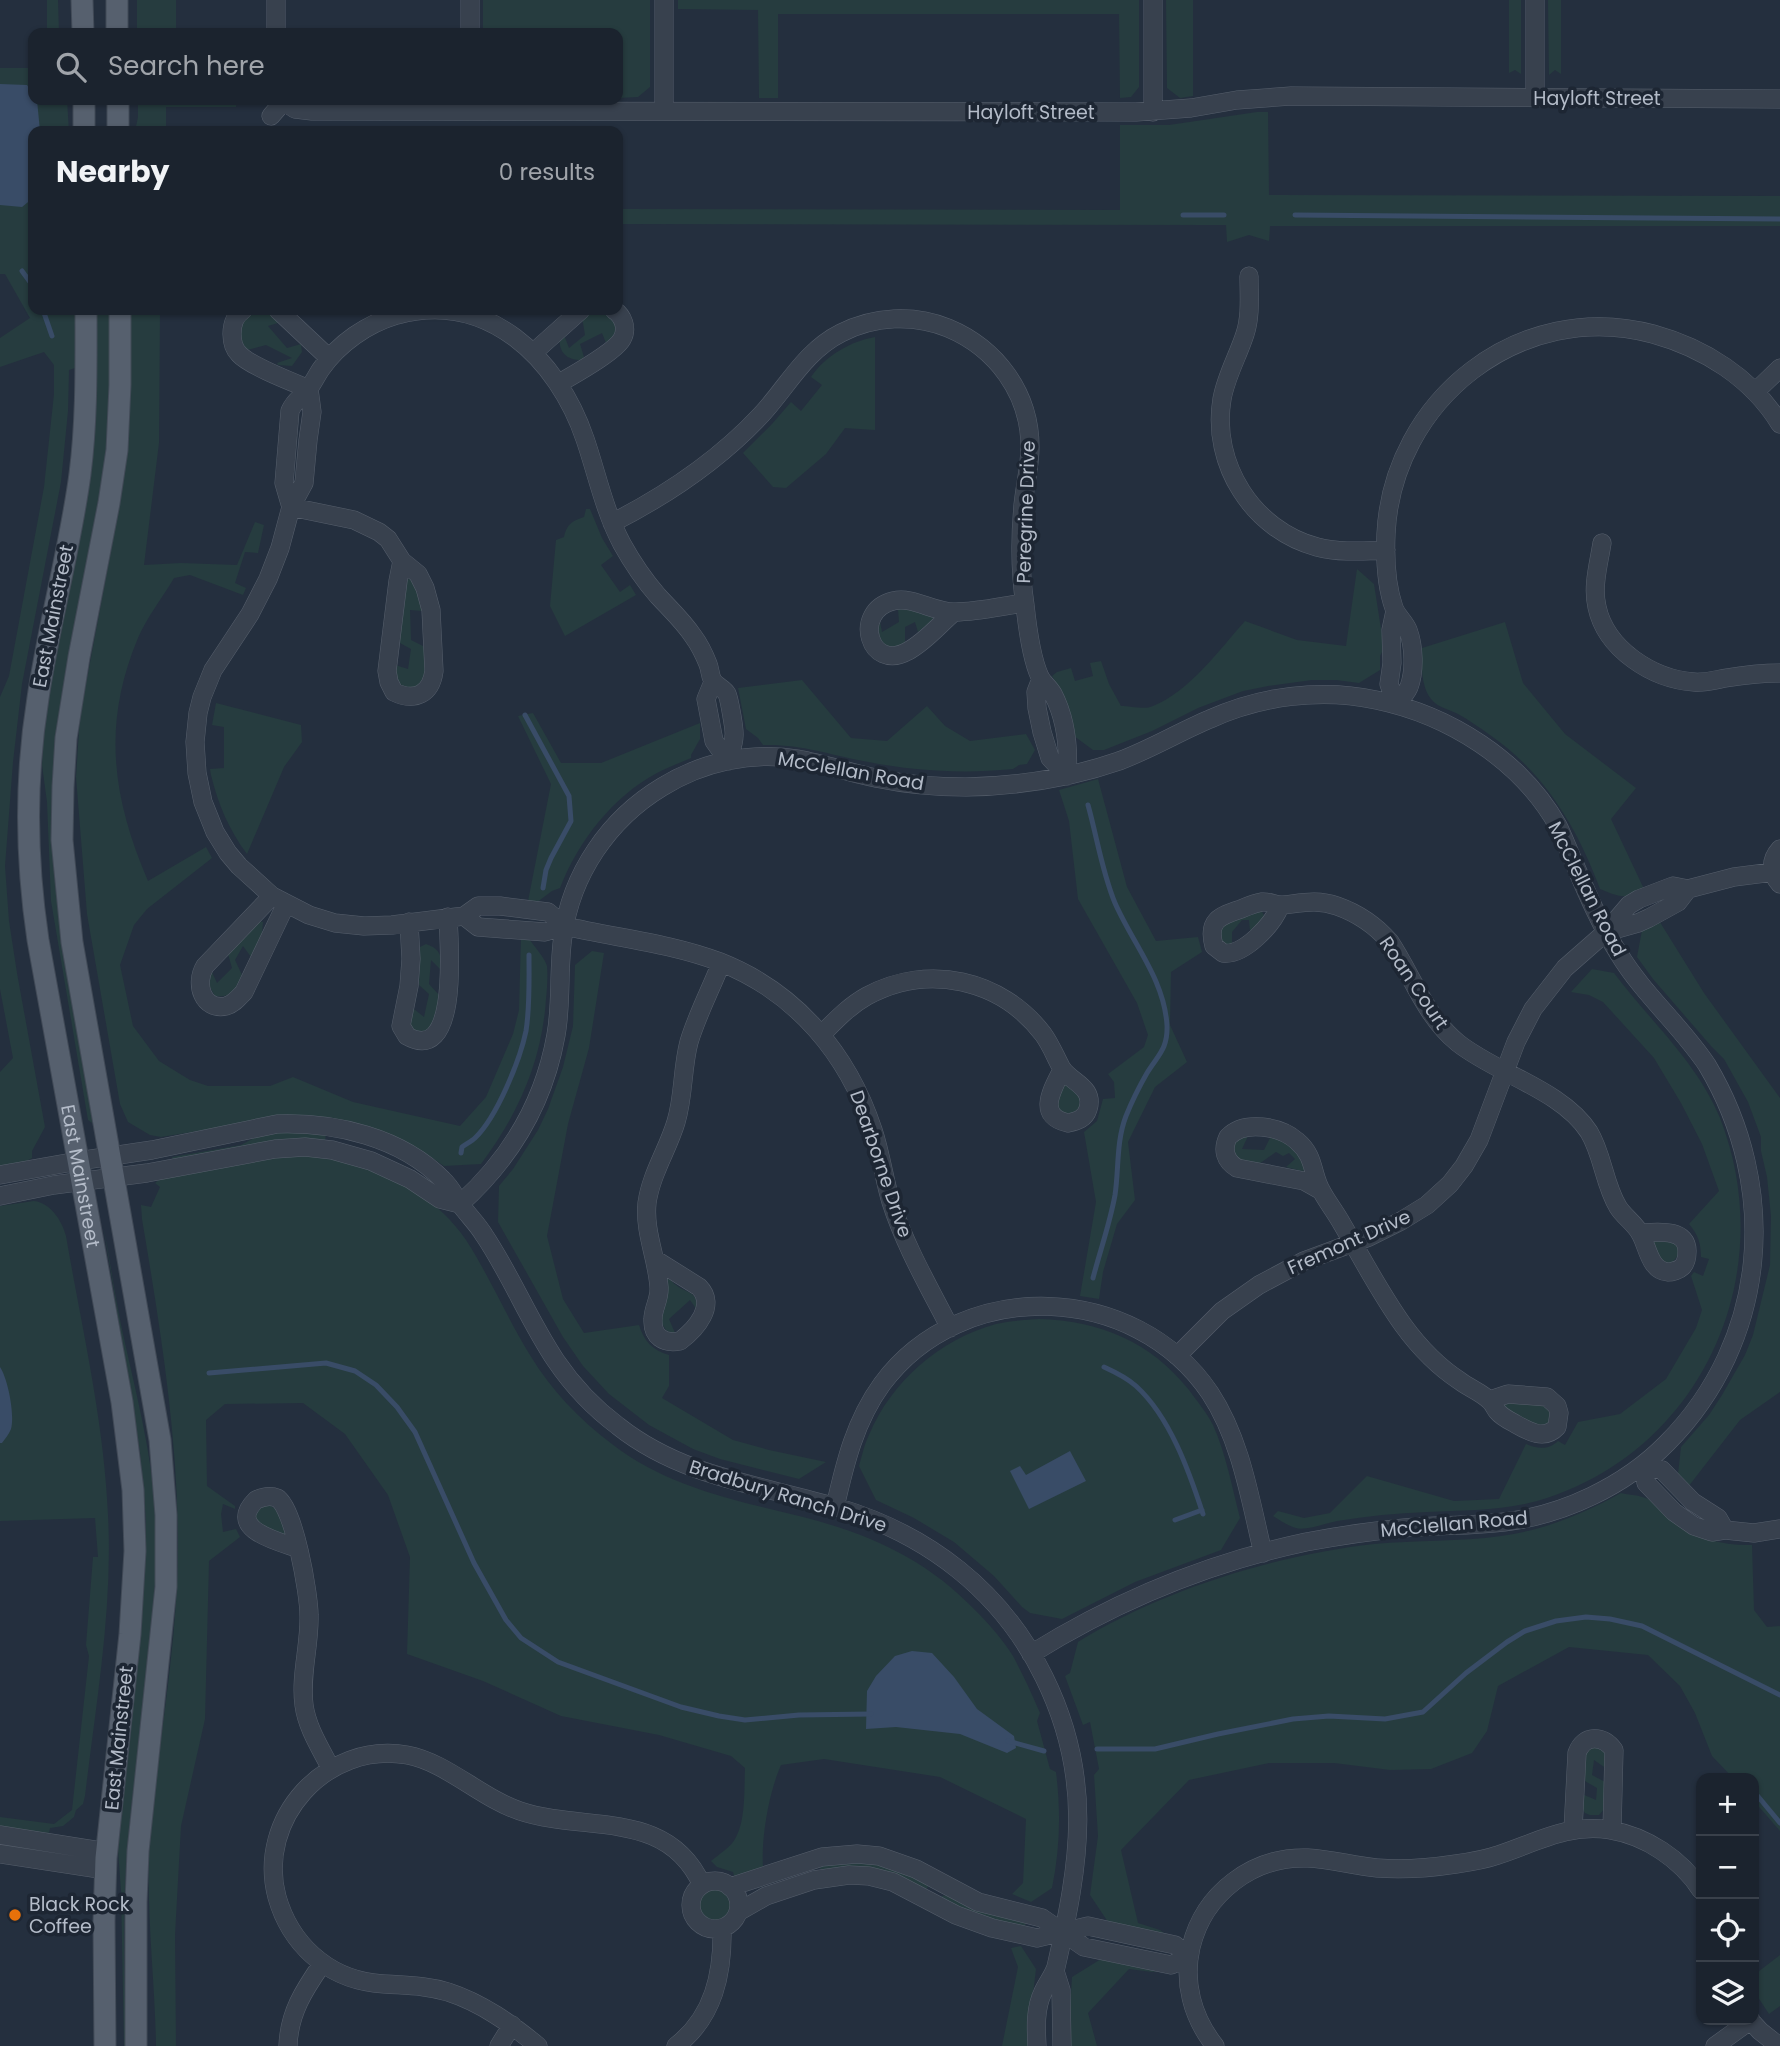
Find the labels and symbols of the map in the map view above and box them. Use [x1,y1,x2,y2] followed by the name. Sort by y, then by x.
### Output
[1533,85,1661,112] street label: Hayloft Street
[967,99,1095,126] street label: Hayloft Street
[1010,440,1042,584] street label: Peregrine Drive
[26,542,80,690] street label: East Mainstreet
[776,745,926,797] street label: McClellan Road
[1541,817,1633,961] street label: McClellan Road
[1373,931,1455,1035] street label: Roan Court
[843,1087,919,1241] street label: Dearborne Drive
[55,1102,107,1250] street label: East Mainstreet
[1283,1203,1415,1281] street label: Fremont Drive
[686,1453,890,1539] street label: Bradbury Ranch Drive
[1379,1504,1529,1544] street label: McClellan Road
[98,1664,140,1811] street label: East Mainstreet
[29,1891,130,1940] place label: Black Rock Coffee
[7,1907,23,1923] marker: Black Rock Coffee

